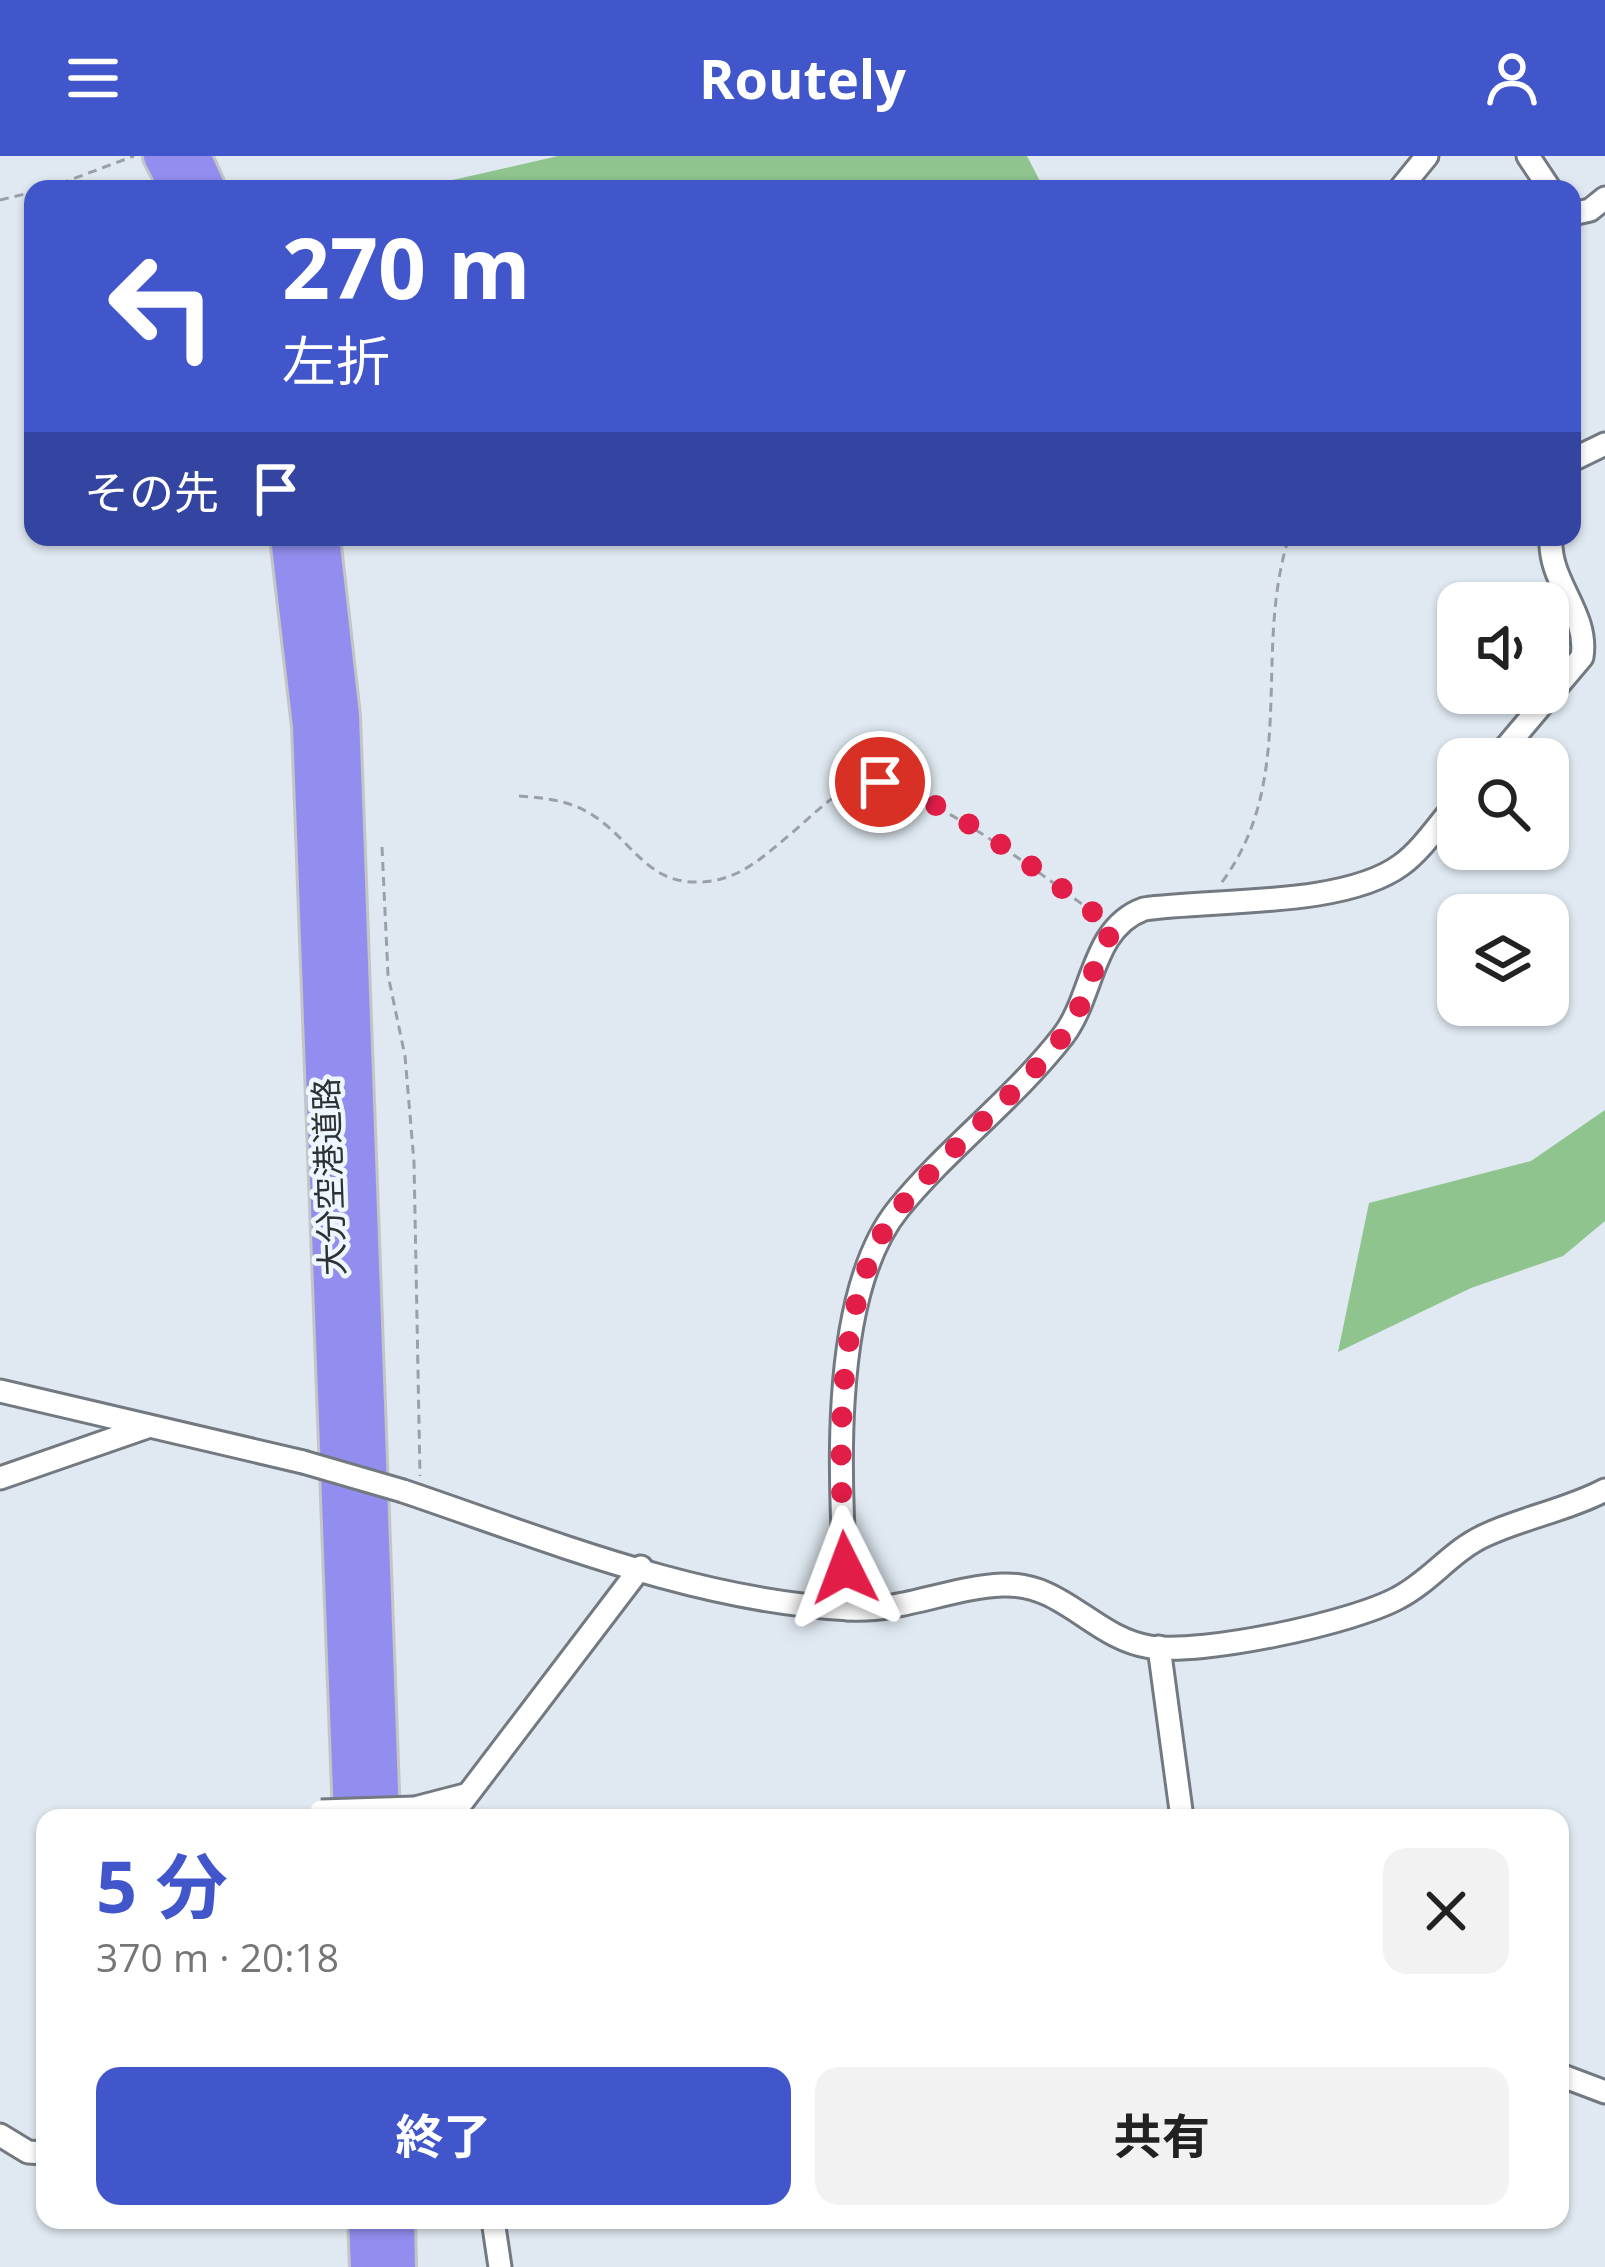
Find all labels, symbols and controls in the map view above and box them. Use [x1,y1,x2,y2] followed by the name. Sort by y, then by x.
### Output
[699,41,906,115] text: Routely
[60,45,126,111] icon: menu
[1479,45,1545,111] icon: person
[282,209,530,324] text: 270 m
[84,228,240,384] icon: left
[282,323,390,397] text: 左折
[243,456,309,522] icon: arrive
[84,461,219,522] text: その先
[1437,582,1569,1026] map controls
[1437,582,1569,714] button: sound
[829,731,931,833] pin
[1437,738,1569,870] button: search
[847,749,913,815] icon: arrive
[1437,894,1569,1026] button: layers
[303,1077,354,1277] street label: 大分空港道路
[782,1505,908,1631] position arrow
[96,1836,228,1934] text: 5 分
[1383,1848,1509,1974] button: close
[96,1930,339,1983] text: 370 m · 20:18
[96,2067,791,2205] button: 終了
[815,2067,1509,2205] button: 共有

